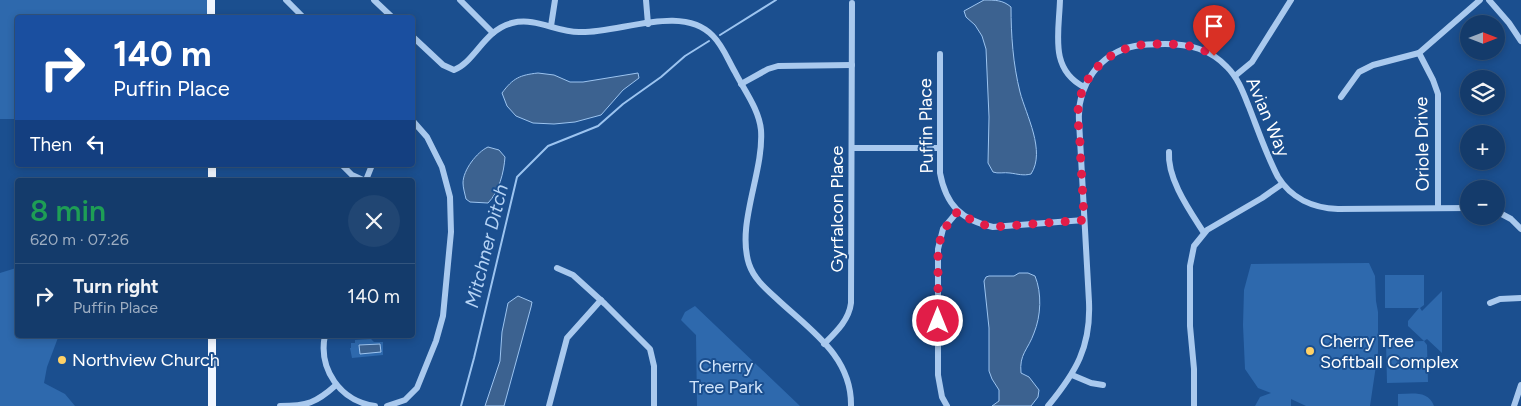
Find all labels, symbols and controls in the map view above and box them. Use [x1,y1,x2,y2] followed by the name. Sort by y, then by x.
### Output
[1193,5,1235,56] pin
[1200,12,1228,40] icon: arrive
[1460,15,1505,60] north arrow
[1460,15,1505,225] map controls
[113,33,211,75] text: 140 m
[30,35,95,100] icon: right
[1460,70,1505,115] button: layers
[1241,74,1295,161] street label: Avian Way
[113,75,230,102] text: Puffin Place
[914,78,938,174] street label: Puffin Place
[1410,96,1434,191] street label: Oriole Drive
[1460,125,1505,170] button: +
[82,130,110,158] icon: left
[30,133,72,156] text: Then
[826,145,848,272] street label: Gyrfalcon Place
[1460,180,1505,225] button: −
[460,182,513,310] water label: Mitchner Ditch
[30,192,106,229] text: 8 min
[348,195,400,247] button: close
[30,230,129,249] text: 620 m · 07:26
[73,275,159,298] text: Turn right
[30,282,58,310] icon: right
[347,285,400,308] text: 140 m
[911,294,963,346] position arrow
[73,298,158,317] text: Puffin Place
[1320,330,1459,373] place label: Cherry Tree Softball Complex
[1304,345,1316,357] marker: Cherry Tree Softball Complex
[72,349,220,371] place label: Northview Church
[56,354,68,366] marker: Northview Church
[689,355,763,398] park label: Cherry Tree Park

